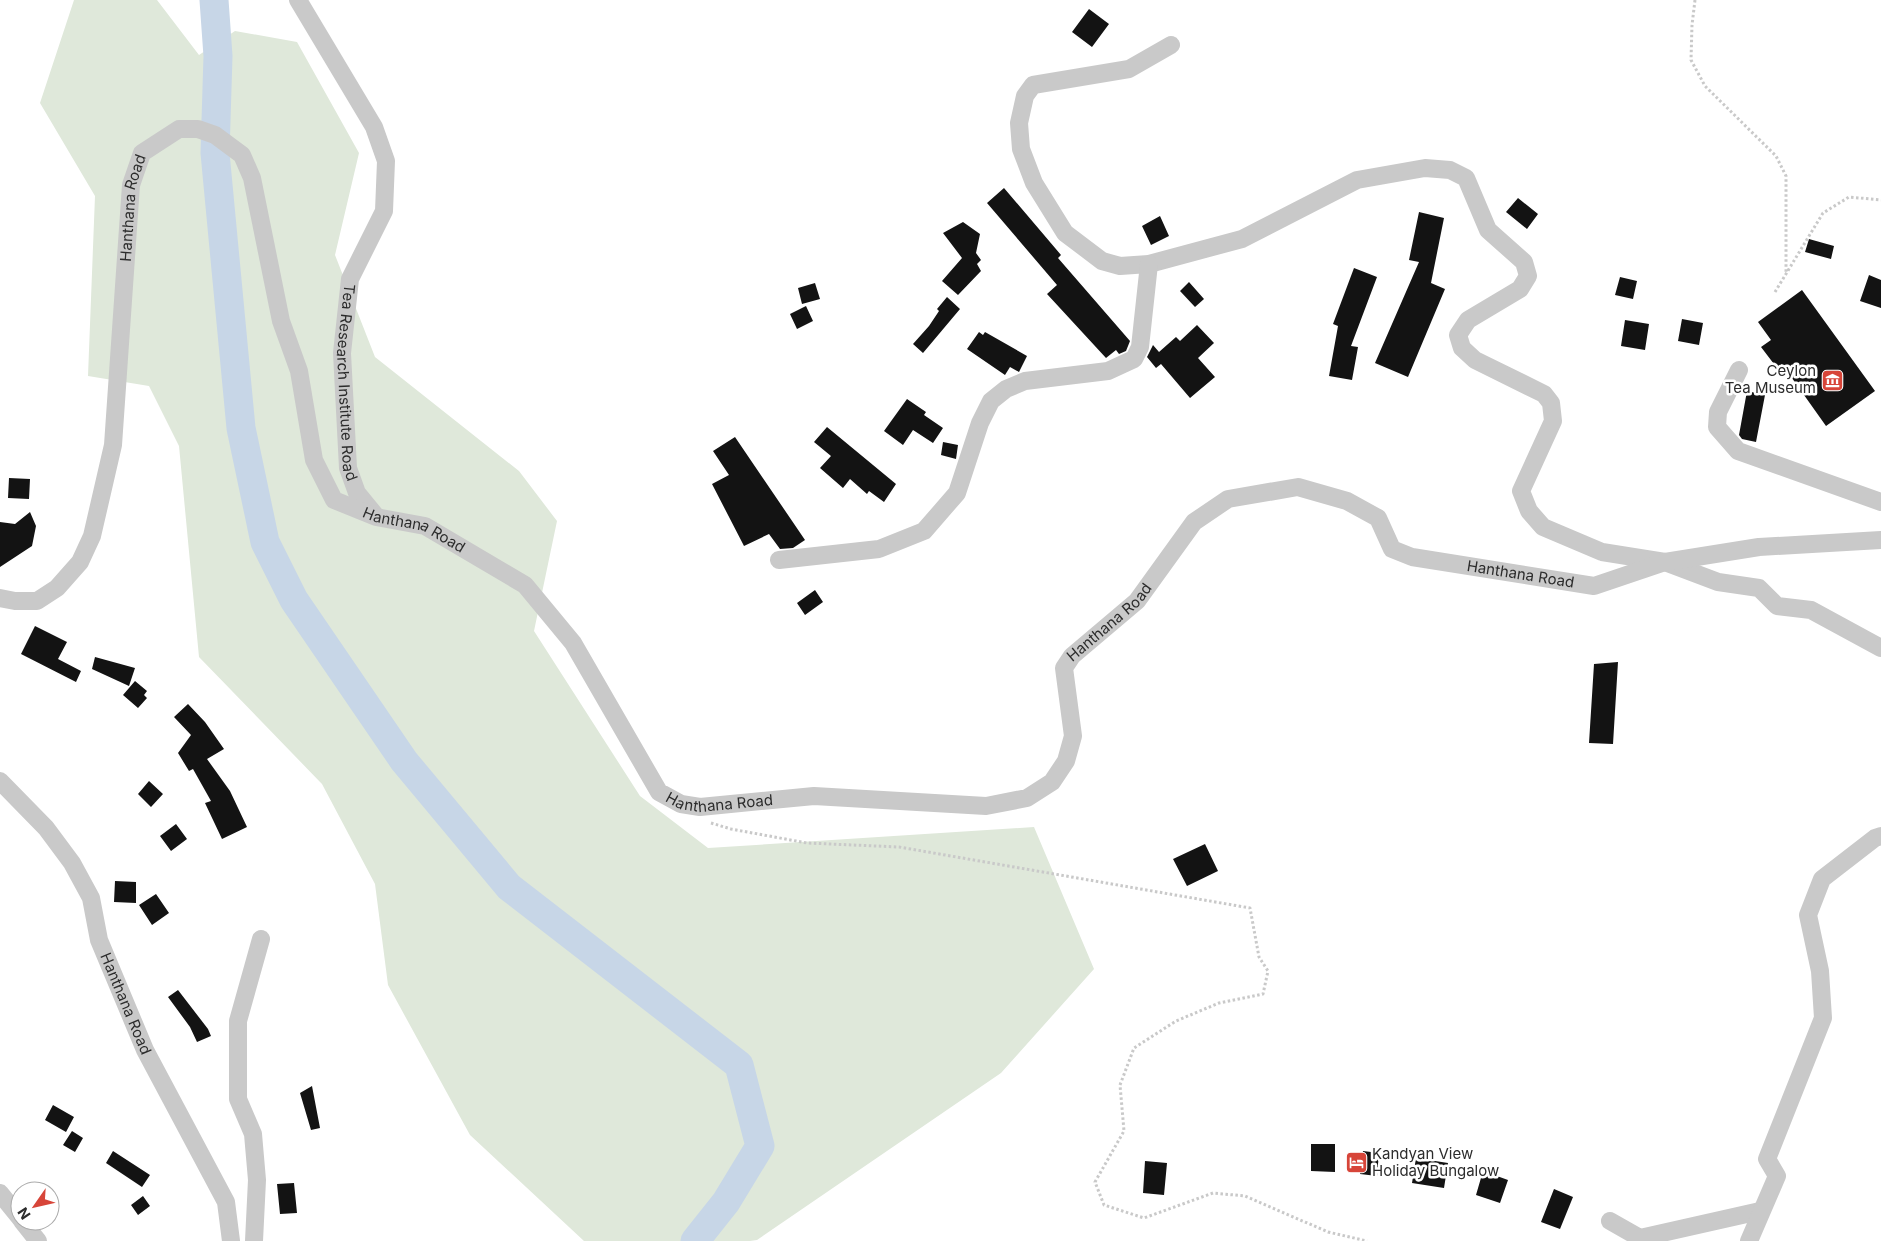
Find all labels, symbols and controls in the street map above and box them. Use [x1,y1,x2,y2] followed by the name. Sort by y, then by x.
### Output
[116,152,150,262] street label: Hanthana Road
[333,283,362,483] street label: Tea Research Institute Road
[1725,361,1816,397] place label: Ceylon Tea Museum
[1820,368,1844,392] museum icon: Ceylon Tea Museum
[360,503,469,557] street label: Hanthana Road
[1466,556,1576,592] street label: Hanthana Road
[1063,579,1156,665] street label: Hanthana Road
[663,788,774,816] street label: Hanthana Road
[96,950,156,1057] street label: Hanthana Road
[1372,1144,1499,1180] place label: Kandyan View Holiday Bungalow
[1344,1151,1368,1175] hotel icon: Kandyan View Holiday Bungalow
[10,1181,60,1231] north arrow
[14,1204,34,1223] text: N

